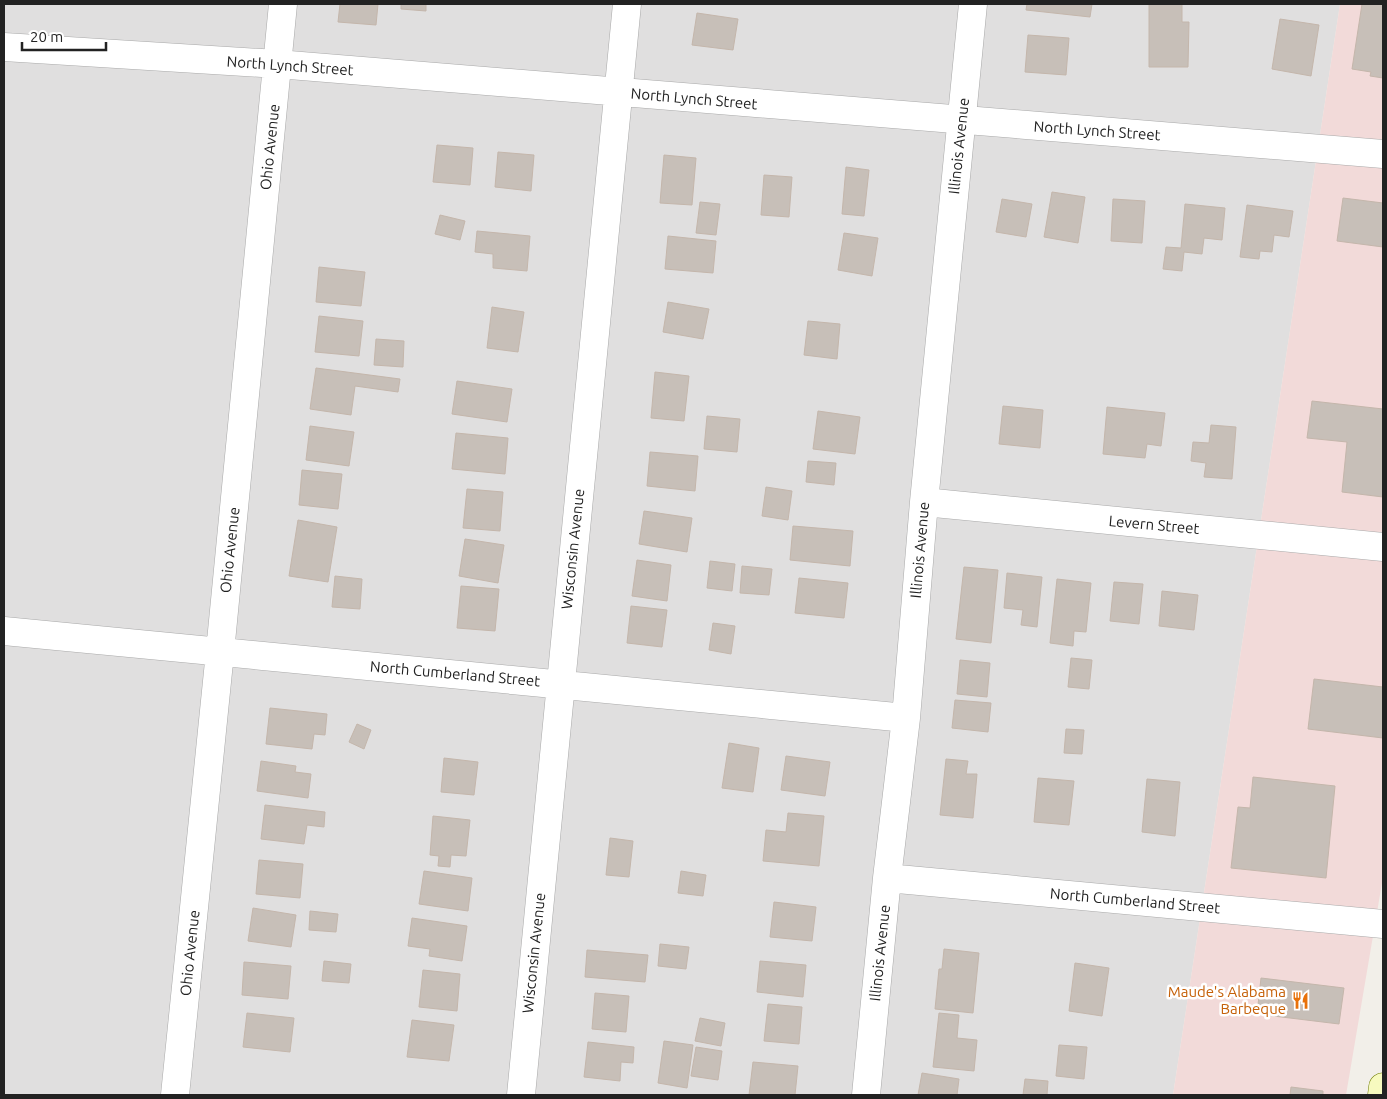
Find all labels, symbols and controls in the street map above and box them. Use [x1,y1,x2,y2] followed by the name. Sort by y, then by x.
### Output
[22,20,106,52] scale bar
[30,28,63,45] text: 20 m
[226,53,354,78] street label: North Lynch Street
[630,84,758,113] street label: North Lynch Street
[945,97,972,195] street label: Illinois Avenue
[257,103,282,191] street label: Ohio Avenue
[1033,118,1161,143] street label: North Lynch Street
[558,488,587,610] street label: Wisconsin Avenue
[907,501,932,599] street label: Illinois Avenue
[217,506,242,594] street label: Ohio Avenue
[1108,512,1200,537] street label: Levern Street
[369,658,541,689] street label: North Cumberland Street
[1049,885,1221,916] street label: North Cumberland Street
[519,892,548,1014] street label: Wisconsin Avenue
[866,904,893,1002] street label: Illinois Avenue
[177,909,202,997] street label: Ohio Avenue
[1168,983,1286,1017] place label: Maude's Alabama Barbeque
[1290,991,1310,1011] restaurant icon: Maude's Alabama Barbeque

